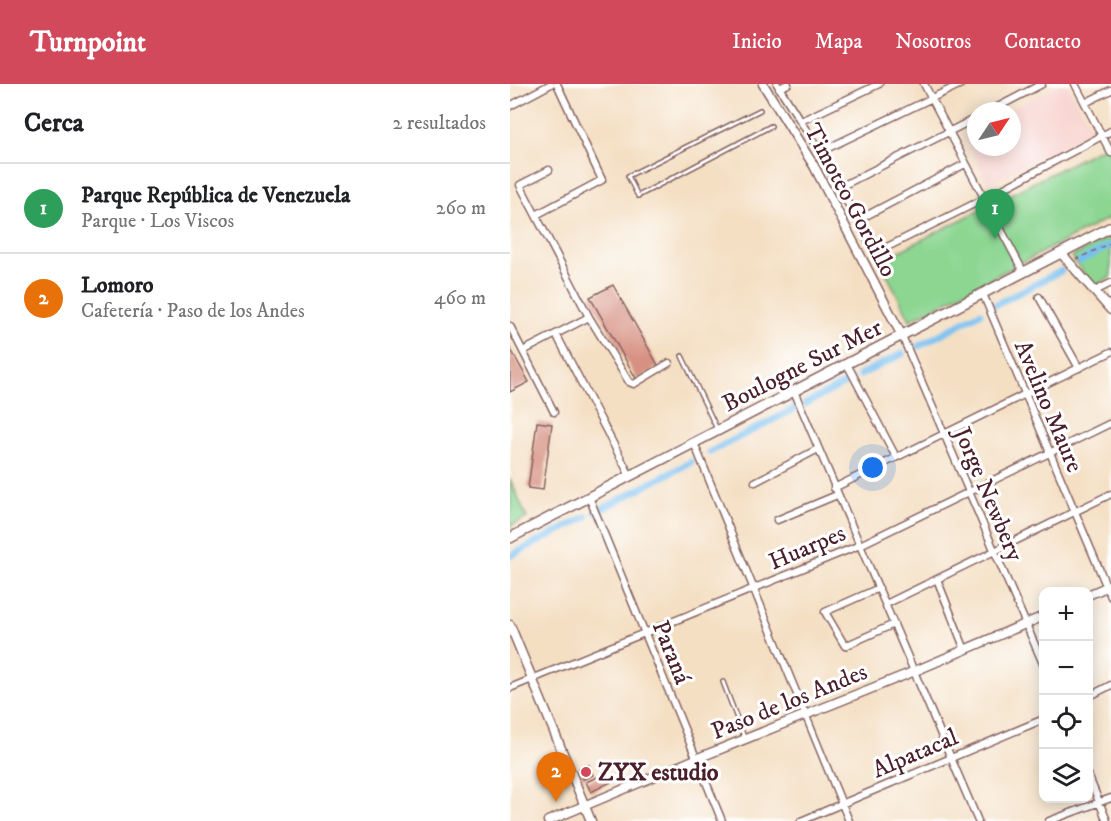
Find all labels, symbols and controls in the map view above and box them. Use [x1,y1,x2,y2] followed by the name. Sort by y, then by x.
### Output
[30,25,146,60] text: Turnpoint
[732,29,782,55] text: Inicio
[815,29,862,55] text: Mapa
[895,29,971,55] text: Nosotros
[1004,29,1081,55] text: Contacto
[967,102,1021,156] north arrow
[24,107,84,140] text: Cerca
[393,111,486,136] text: 2 resultados
[797,119,903,282] street label: Timoteo Gordillo
[81,182,350,209] text: Parque República de Venezuela
[976,190,1014,239] pin: 1
[40,196,47,221] text: 1
[436,196,486,221] text: 260 m
[81,209,234,234] text: Parque · Los Viscos
[81,272,154,299] text: Lomoro
[39,286,48,311] text: 2
[434,286,486,311] text: 460 m
[81,299,305,324] text: Cafetería · Paso de los Andes
[718,313,887,419] street label: Boulogne Sur Mer
[1007,336,1089,477] street label: Avelino Maure
[946,421,1030,566] street label: Jorge Newbery
[858,453,887,482] your location
[764,518,850,577] street label: Huarpes
[1039,587,1093,803] map controls
[1039,587,1093,641] button: +
[645,616,698,689] street label: Paraná
[1039,641,1093,695] button: −
[707,657,872,747] street label: Paso de los Andes
[1039,695,1093,749] button: locate
[868,722,964,785] street label: Alpatacal
[1039,749,1093,803] button: layers
[536,752,576,802] pin: 2
[598,758,719,788] place label: ZYX estudio
[579,765,593,779] marker: ZYX estudio

